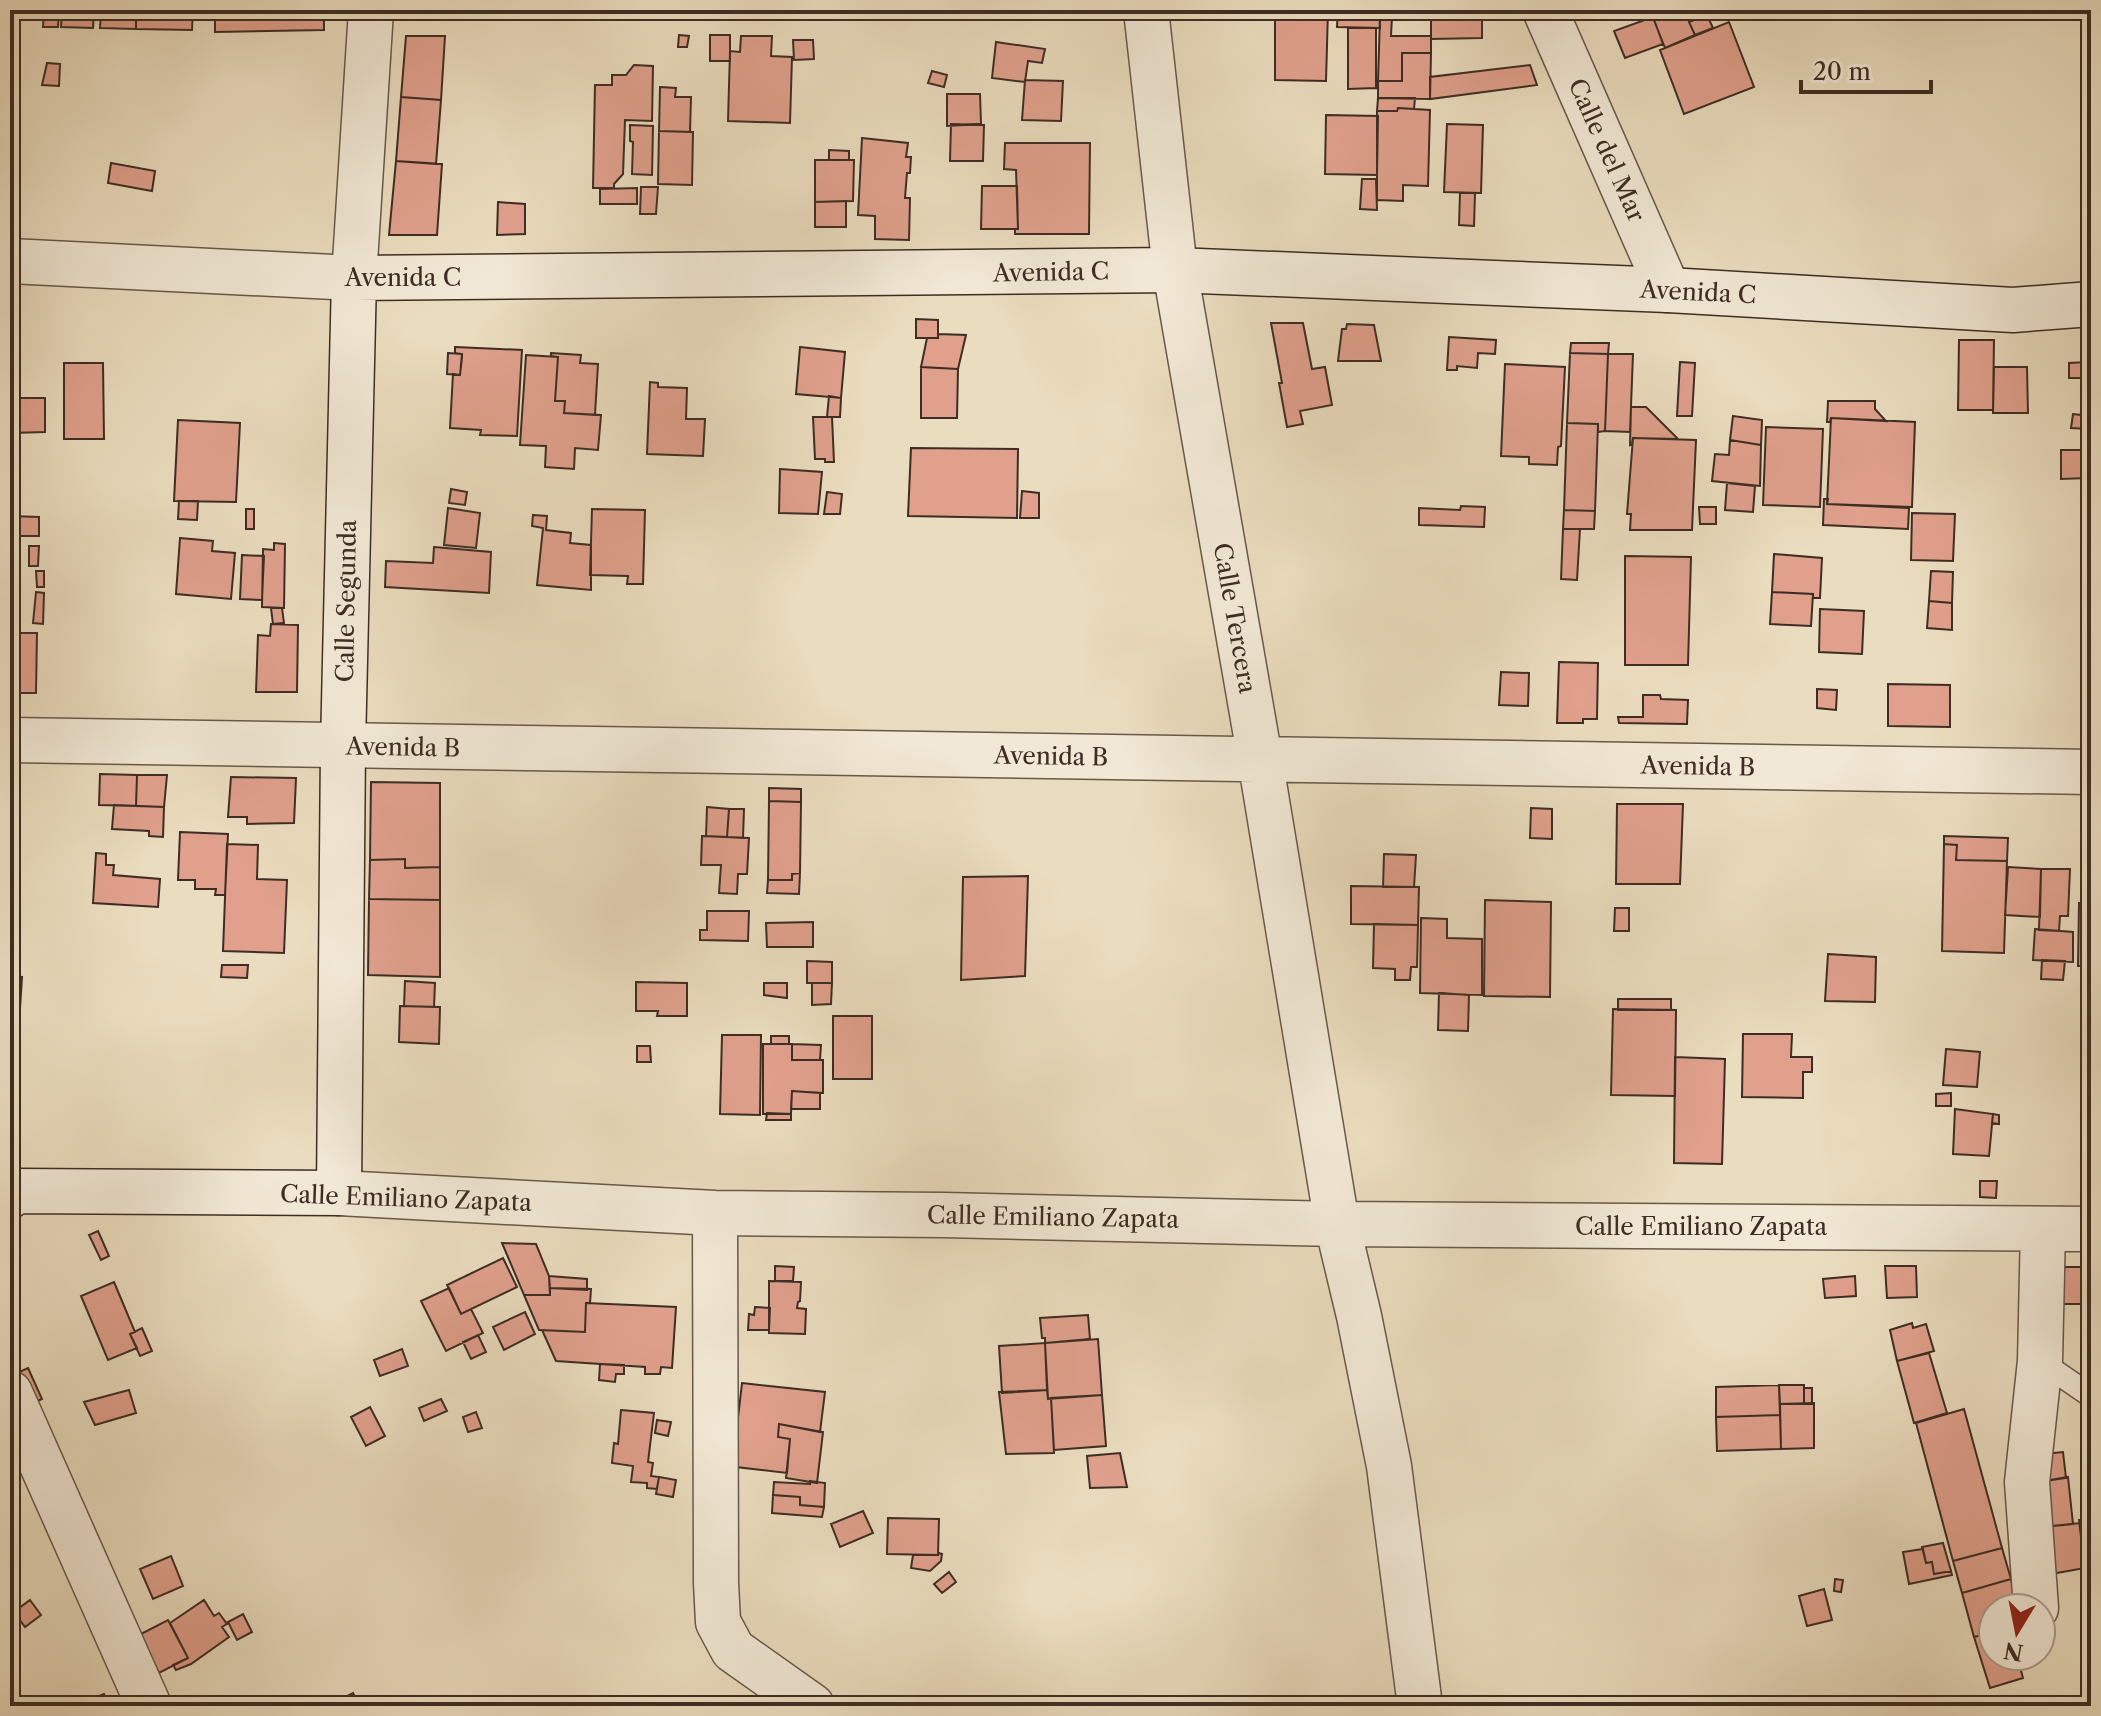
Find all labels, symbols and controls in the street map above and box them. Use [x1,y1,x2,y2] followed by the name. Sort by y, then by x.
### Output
[1801,44,1931,94] scale bar
[1813,57,1871,86] text: 20 m
[1563,74,1651,226] street label: Calle del Mar
[992,256,1109,288] street label: Avenida C
[344,263,461,292] street label: Avenida C
[1638,274,1757,310] street label: Avenida C
[330,519,362,683] street label: Calle Segunda
[1208,541,1263,696] street label: Calle Tercera
[344,731,461,762] street label: Avenida B
[992,740,1109,771] street label: Avenida B
[1639,750,1756,781] street label: Avenida B
[279,1179,533,1217] street label: Calle Emiliano Zapata
[927,1200,1180,1234] street label: Calle Emiliano Zapata
[1575,1212,1827,1241] street label: Calle Emiliano Zapata
[1977,1592,2057,1672] north arrow
[2002,1636,2025,1666] text: N

